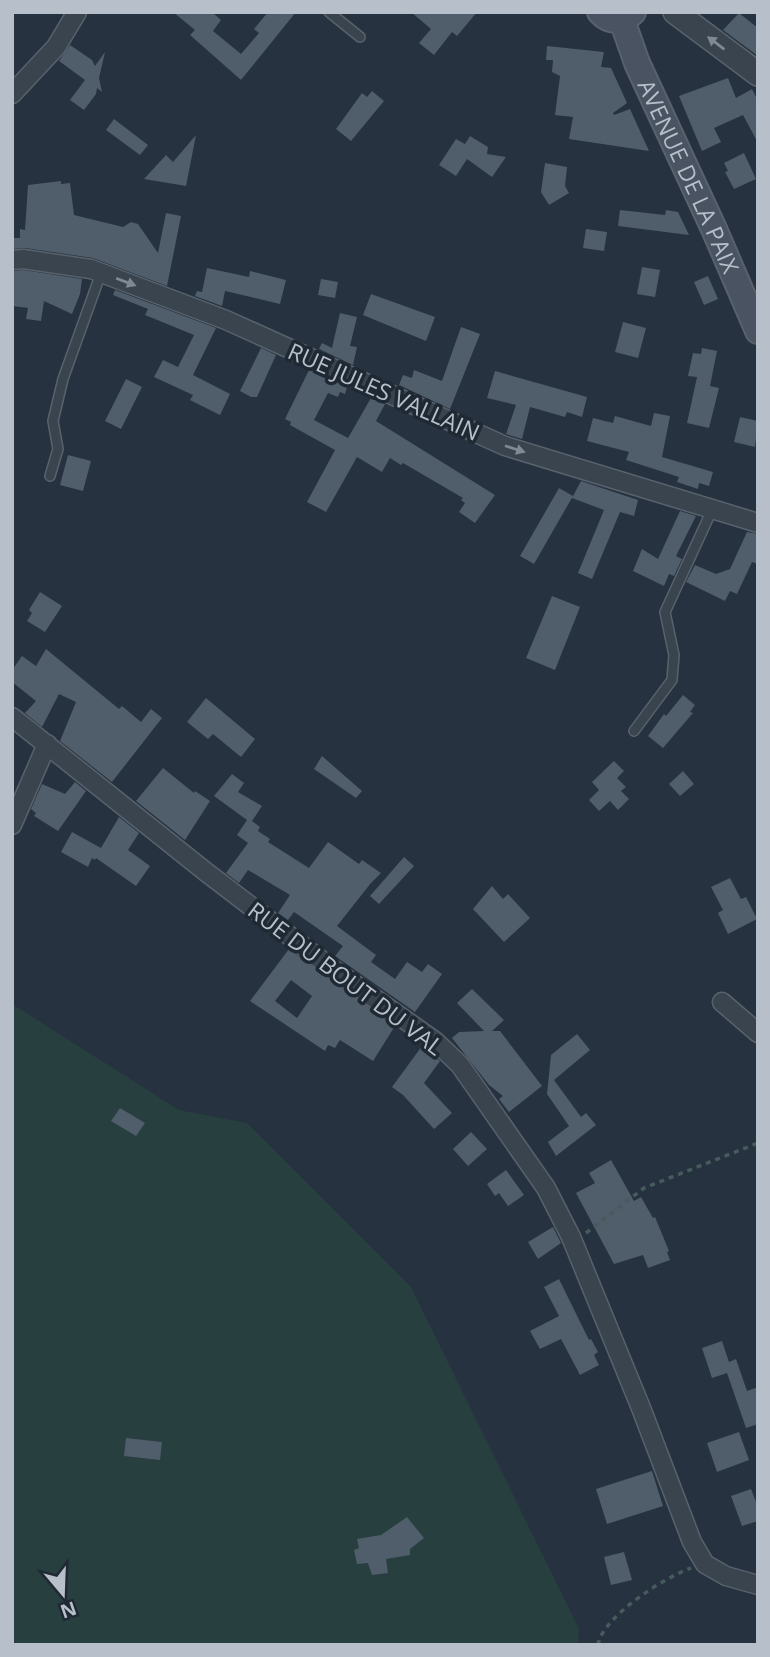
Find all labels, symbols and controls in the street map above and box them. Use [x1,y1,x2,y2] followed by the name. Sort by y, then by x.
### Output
[707,37,725,51] one-way arrow
[631,74,747,279] street label: AVENUE DE LA PAIX
[116,277,137,288] one-way arrow
[283,334,485,448] street label: RUE JULES VALLAIN
[505,444,526,455] one-way arrow
[242,894,450,1062] street label: RUE DU BOUT DU VAL
[28,1559,98,1629] north arrow
[57,1595,80,1625] text: N

